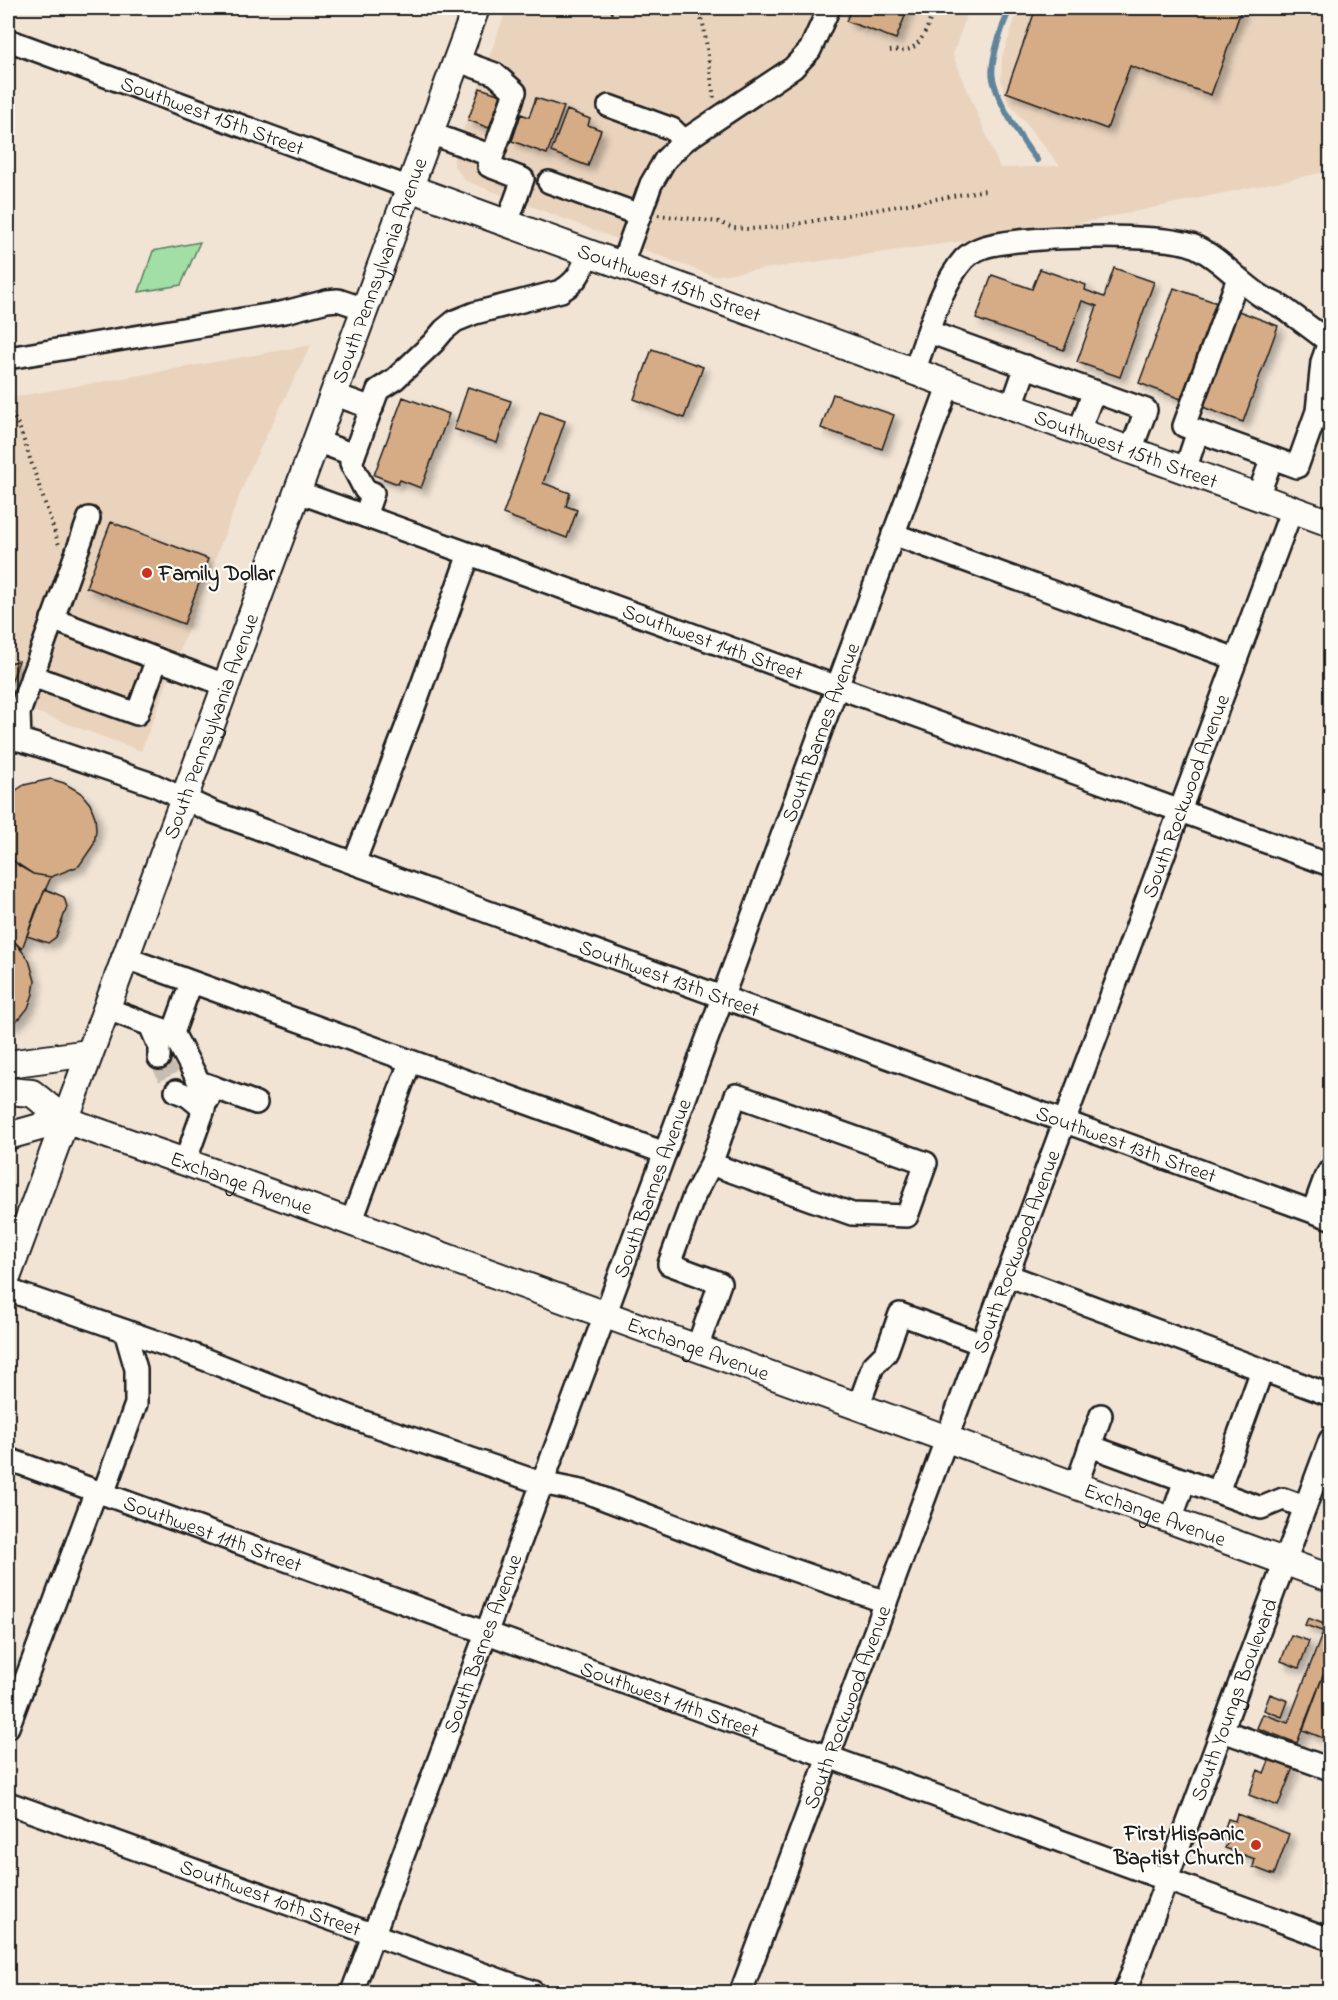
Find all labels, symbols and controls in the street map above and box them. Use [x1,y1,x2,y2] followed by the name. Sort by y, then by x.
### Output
[116,70,308,165] street label: Southwest 15th Street
[326,153,437,388] street label: South Pennsylvania Avenue
[573,237,765,332] street label: Southwest 15th Street
[1029,403,1221,498] street label: Southwest 15th Street
[158,560,276,592] place label: Family Dollar
[140,566,154,580] marker: Family Dollar
[618,597,807,690] street label: Southwest 14th Street
[157,609,268,844] street label: South Pennsylvania Avenue
[775,638,869,827] street label: South Barnes Avenue
[1136,690,1239,903] street label: South Rockwood Avenue
[574,933,763,1026] street label: Southwest 13th Street
[607,1094,701,1283] street label: South Barnes Avenue
[1031,1099,1220,1192] street label: Southwest 13th Street
[166,1145,317,1224] street label: Exchange Avenue
[967,1146,1070,1358] street label: South Rockwood Avenue
[622,1311,774,1390] street label: Exchange Avenue
[1079,1477,1230,1556] street label: Exchange Avenue
[119,1489,306,1582] street label: Southwest 11th Street
[437,1550,531,1738] street label: South Barnes Avenue
[1184,1594,1287,1806] street label: South Youngs Boulevard
[797,1601,900,1814] street label: South Rockwood Avenue
[575,1655,763,1747] street label: Southwest 11th Street
[1113,1820,1245,1874] place label: First Hispanic Baptist Church
[1249,1838,1263,1852] marker: First Hispanic Baptist Church
[175,1853,365,1946] street label: Southwest 10th Street

